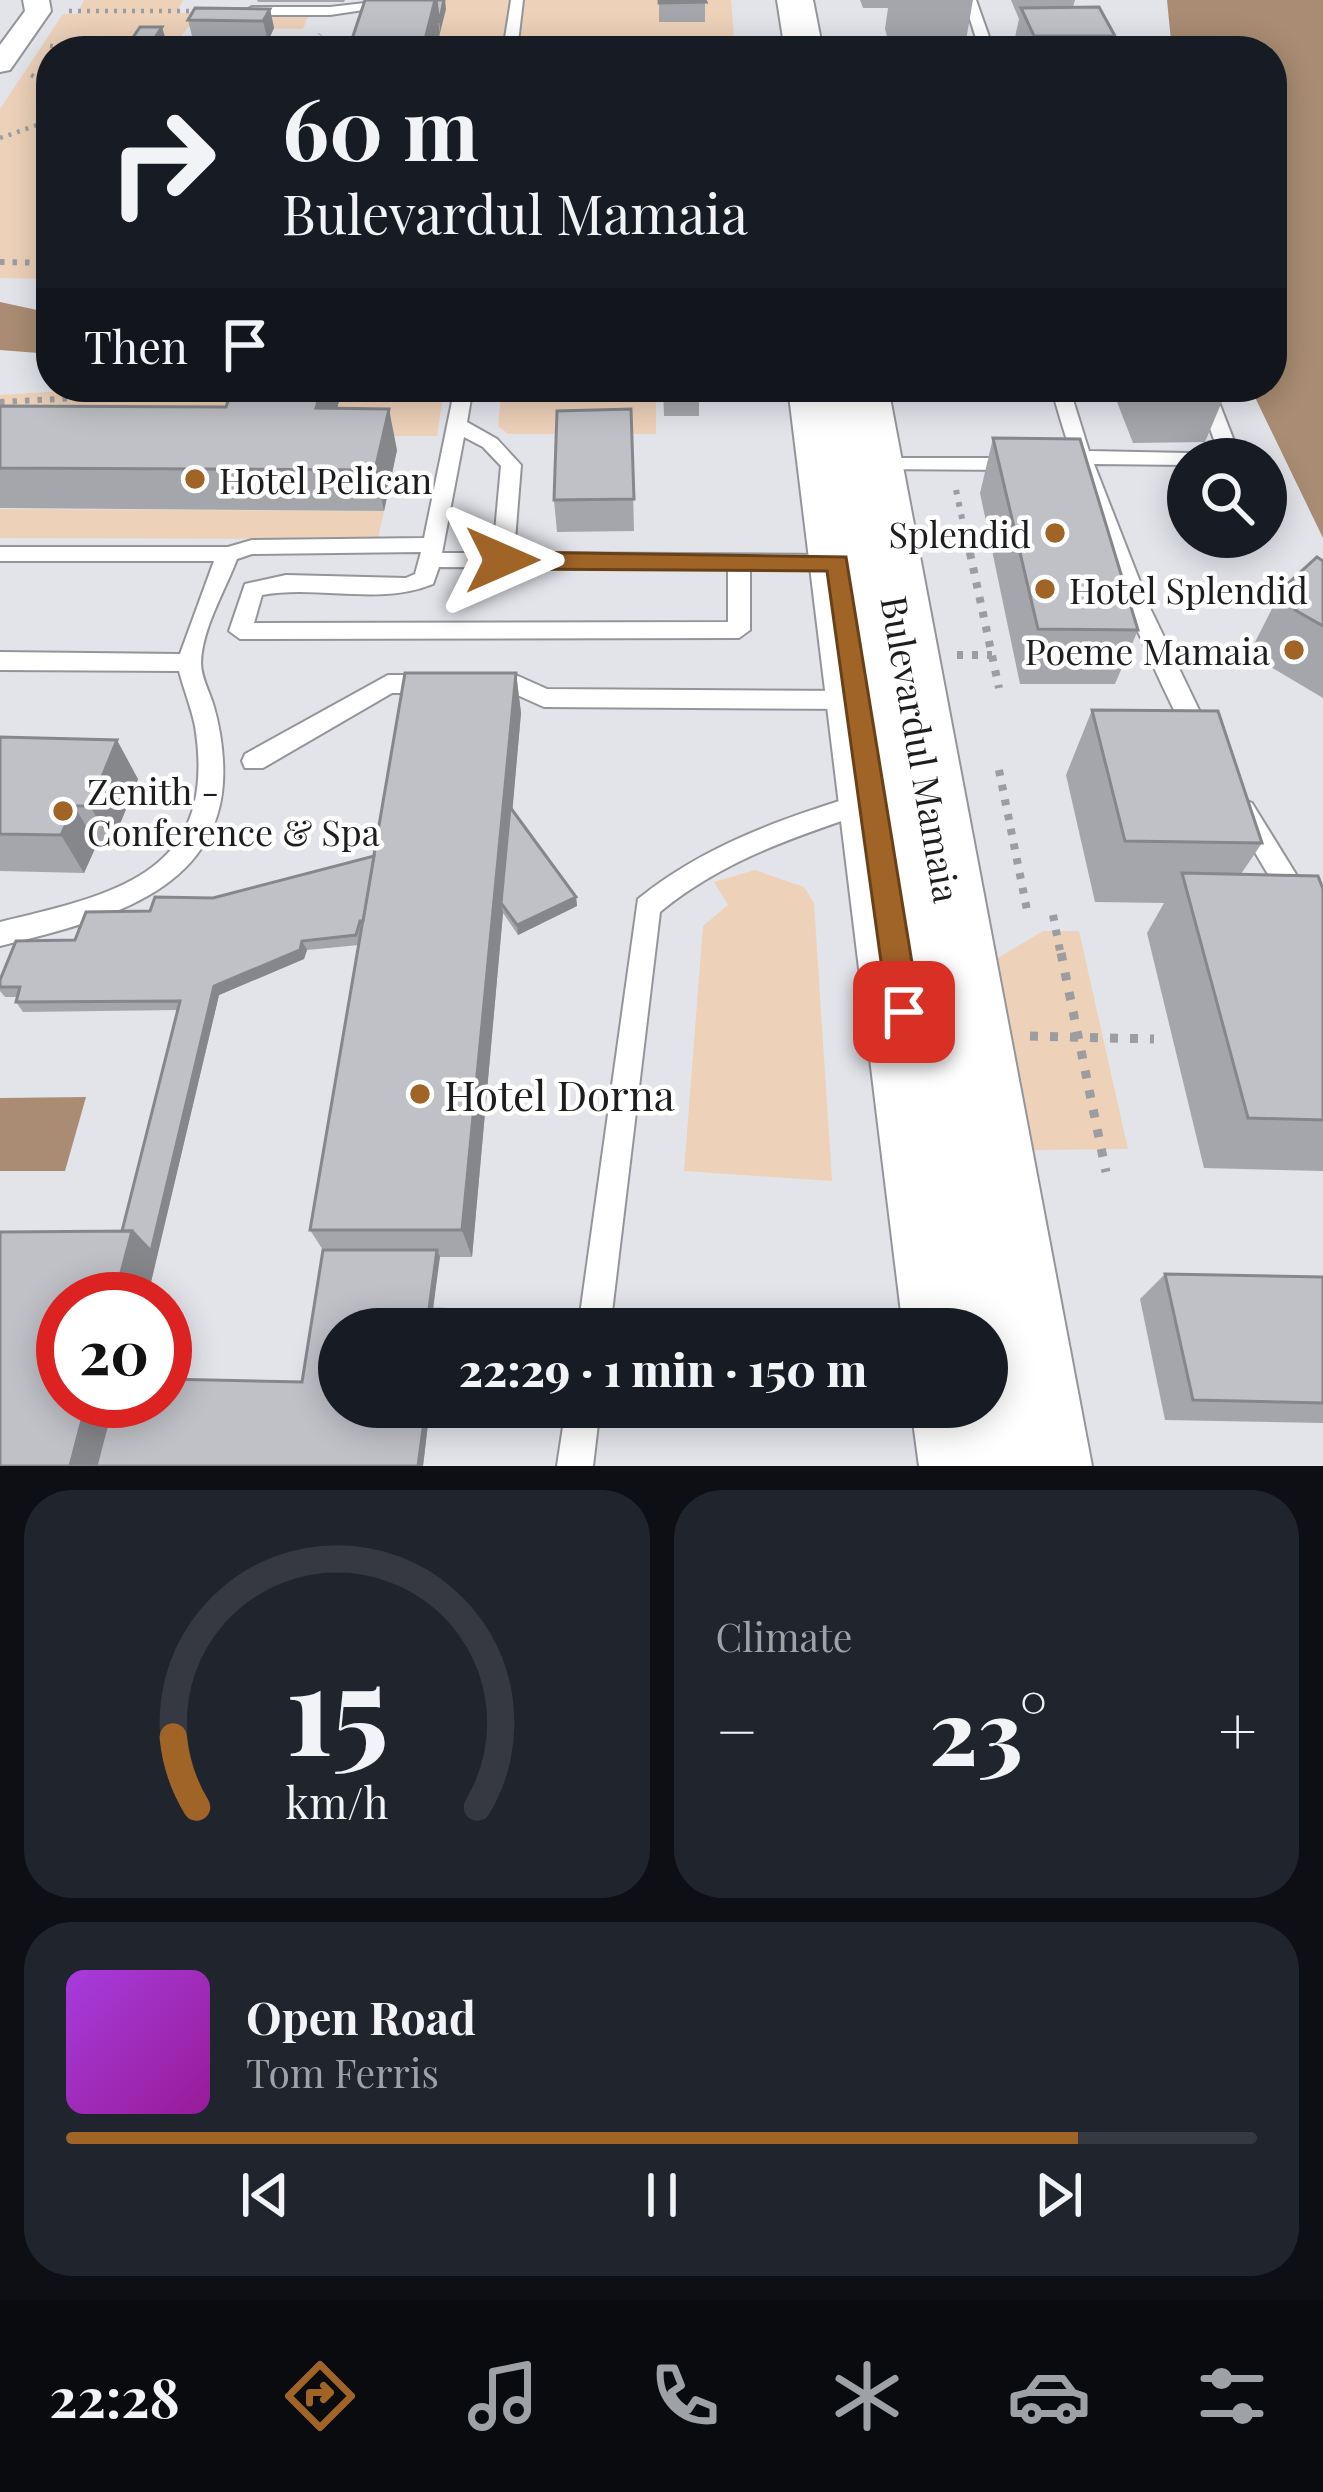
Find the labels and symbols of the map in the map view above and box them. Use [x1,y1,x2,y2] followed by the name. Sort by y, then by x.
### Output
[219,455,432,503] place label: Hotel Pelican
[182,466,208,492] marker: Hotel Pelican
[439,497,565,623] position arrow
[889,509,1031,557] place label: Splendid
[1042,520,1068,546] marker: Splendid
[1069,565,1308,613] place label: Hotel Splendid
[1032,576,1058,602] marker: Hotel Splendid
[871,592,973,906] street label: Bulevardul Mamaia
[1025,626,1270,674] place label: Poeme Mamaia
[1281,637,1307,663] marker: Poeme Mamaia
[87,766,380,855] place label: Zenith - Conference & Spa
[50,798,76,824] marker: Zenith - Conference & Spa
[853,961,955,1063] pin
[444,1066,675,1122] place label: Hotel Dorna
[407,1081,433,1107] marker: Hotel Dorna
[36,1272,192,1428] speed limit sign: 20

